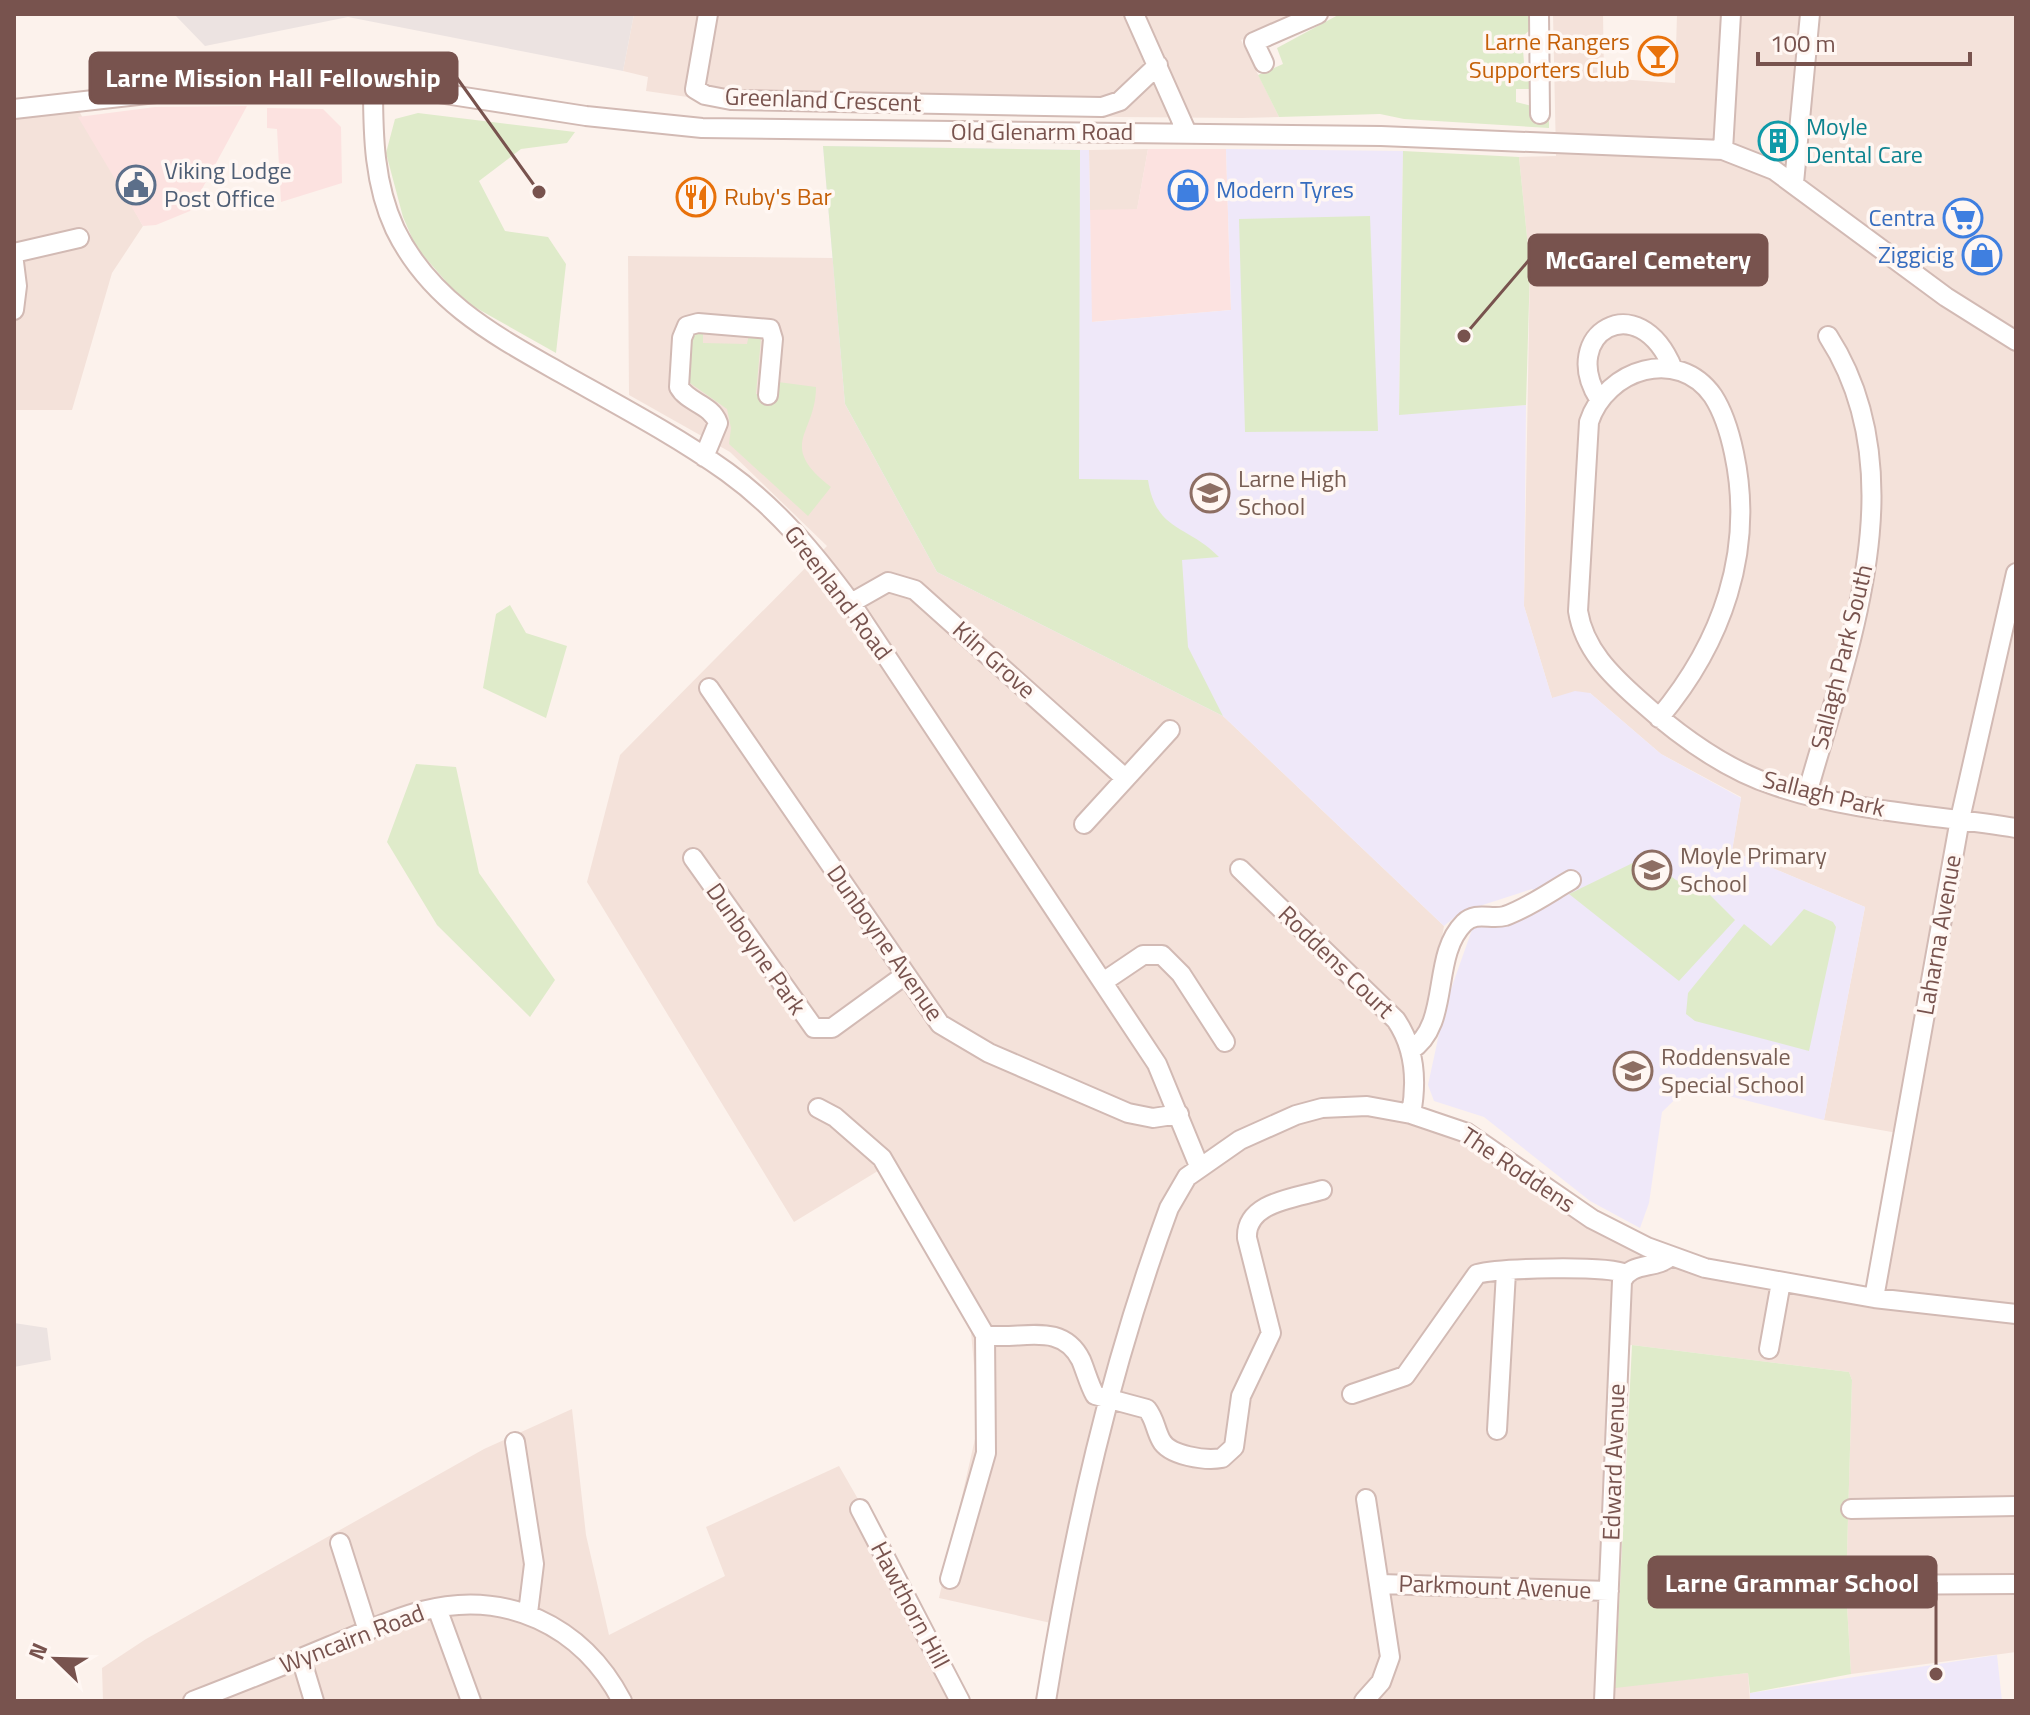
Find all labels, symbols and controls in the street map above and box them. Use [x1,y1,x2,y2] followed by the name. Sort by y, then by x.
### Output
[1758,16,1970,66] scale bar
[1469,23,1630,87] place label: Larne Rangers Supporters Club
[1770,25,1836,61] text: 100 m
[1637,35,1679,77] bar icon: Larne Rangers Supporters Club
[90,53,457,103] callout: Larne Mission Hall Fellowship
[105,58,441,97] text: Larne Mission Hall Fellowship
[724,78,922,120] street label: Greenland Crescent
[1806,108,1923,172] place label: Moyle Dental Care
[951,113,1133,149] street label: Old Glenarm Road
[1757,120,1799,162] building icon: Moyle Dental Care
[164,152,292,216] place label: Viking Lodge Post Office
[115,164,157,206] public building icon: Viking Lodge Post Office
[1167,169,1209,211] shop icon: Modern Tyres
[1216,171,1354,207] place label: Modern Tyres
[675,176,717,218] restaurant icon: Ruby's Bar
[724,178,832,214] place label: Ruby's Bar
[1942,197,1984,239] supermarket icon: Centra
[1868,199,1935,235] place label: Centra
[1961,234,2003,276] shop icon: Ziggicig
[1529,235,1767,285] callout: McGarel Cemetery
[1878,236,1954,272] place label: Ziggicig
[1545,240,1751,279] text: McGarel Cemetery
[1238,460,1347,524] place label: Larne High School
[1189,472,1231,514] school or university icon: Larne High School
[776,518,901,667] street label: Greenland Road
[1801,560,1881,753] street label: Sallagh Park South
[945,612,1044,707] street label: Kiln Grove
[1759,760,1890,826] street label: Sallagh Park
[1680,837,1827,901] place label: Moyle Primary School
[1631,849,1673,891] school or university icon: Moyle Primary School
[1906,852,1970,1018] street label: Laharna Avenue
[819,857,953,1028] street label: Dunboyne Avenue
[698,875,816,1022] street label: Dunboyne Park
[1271,897,1403,1026] street label: Roddens Court
[1661,1038,1805,1102] place label: Roddensvale Special School
[1612,1050,1654,1092] school or university icon: Roddensvale Special School
[1454,1117,1583,1221] street label: The Roddens
[1592,1383,1634,1541] street label: Edward Avenue
[862,1534,960,1675] street label: Hawthorn Hill
[1649,1557,1936,1607] callout: Larne Grammar School
[1665,1563,1919,1602] text: Larne Grammar School
[1398,1565,1592,1607] street label: Parkmount Avenue
[274,1594,429,1682] street label: Wyncairn Road
[16,1619,96,1699] north arrow
[19,1638,56,1665] text: N

